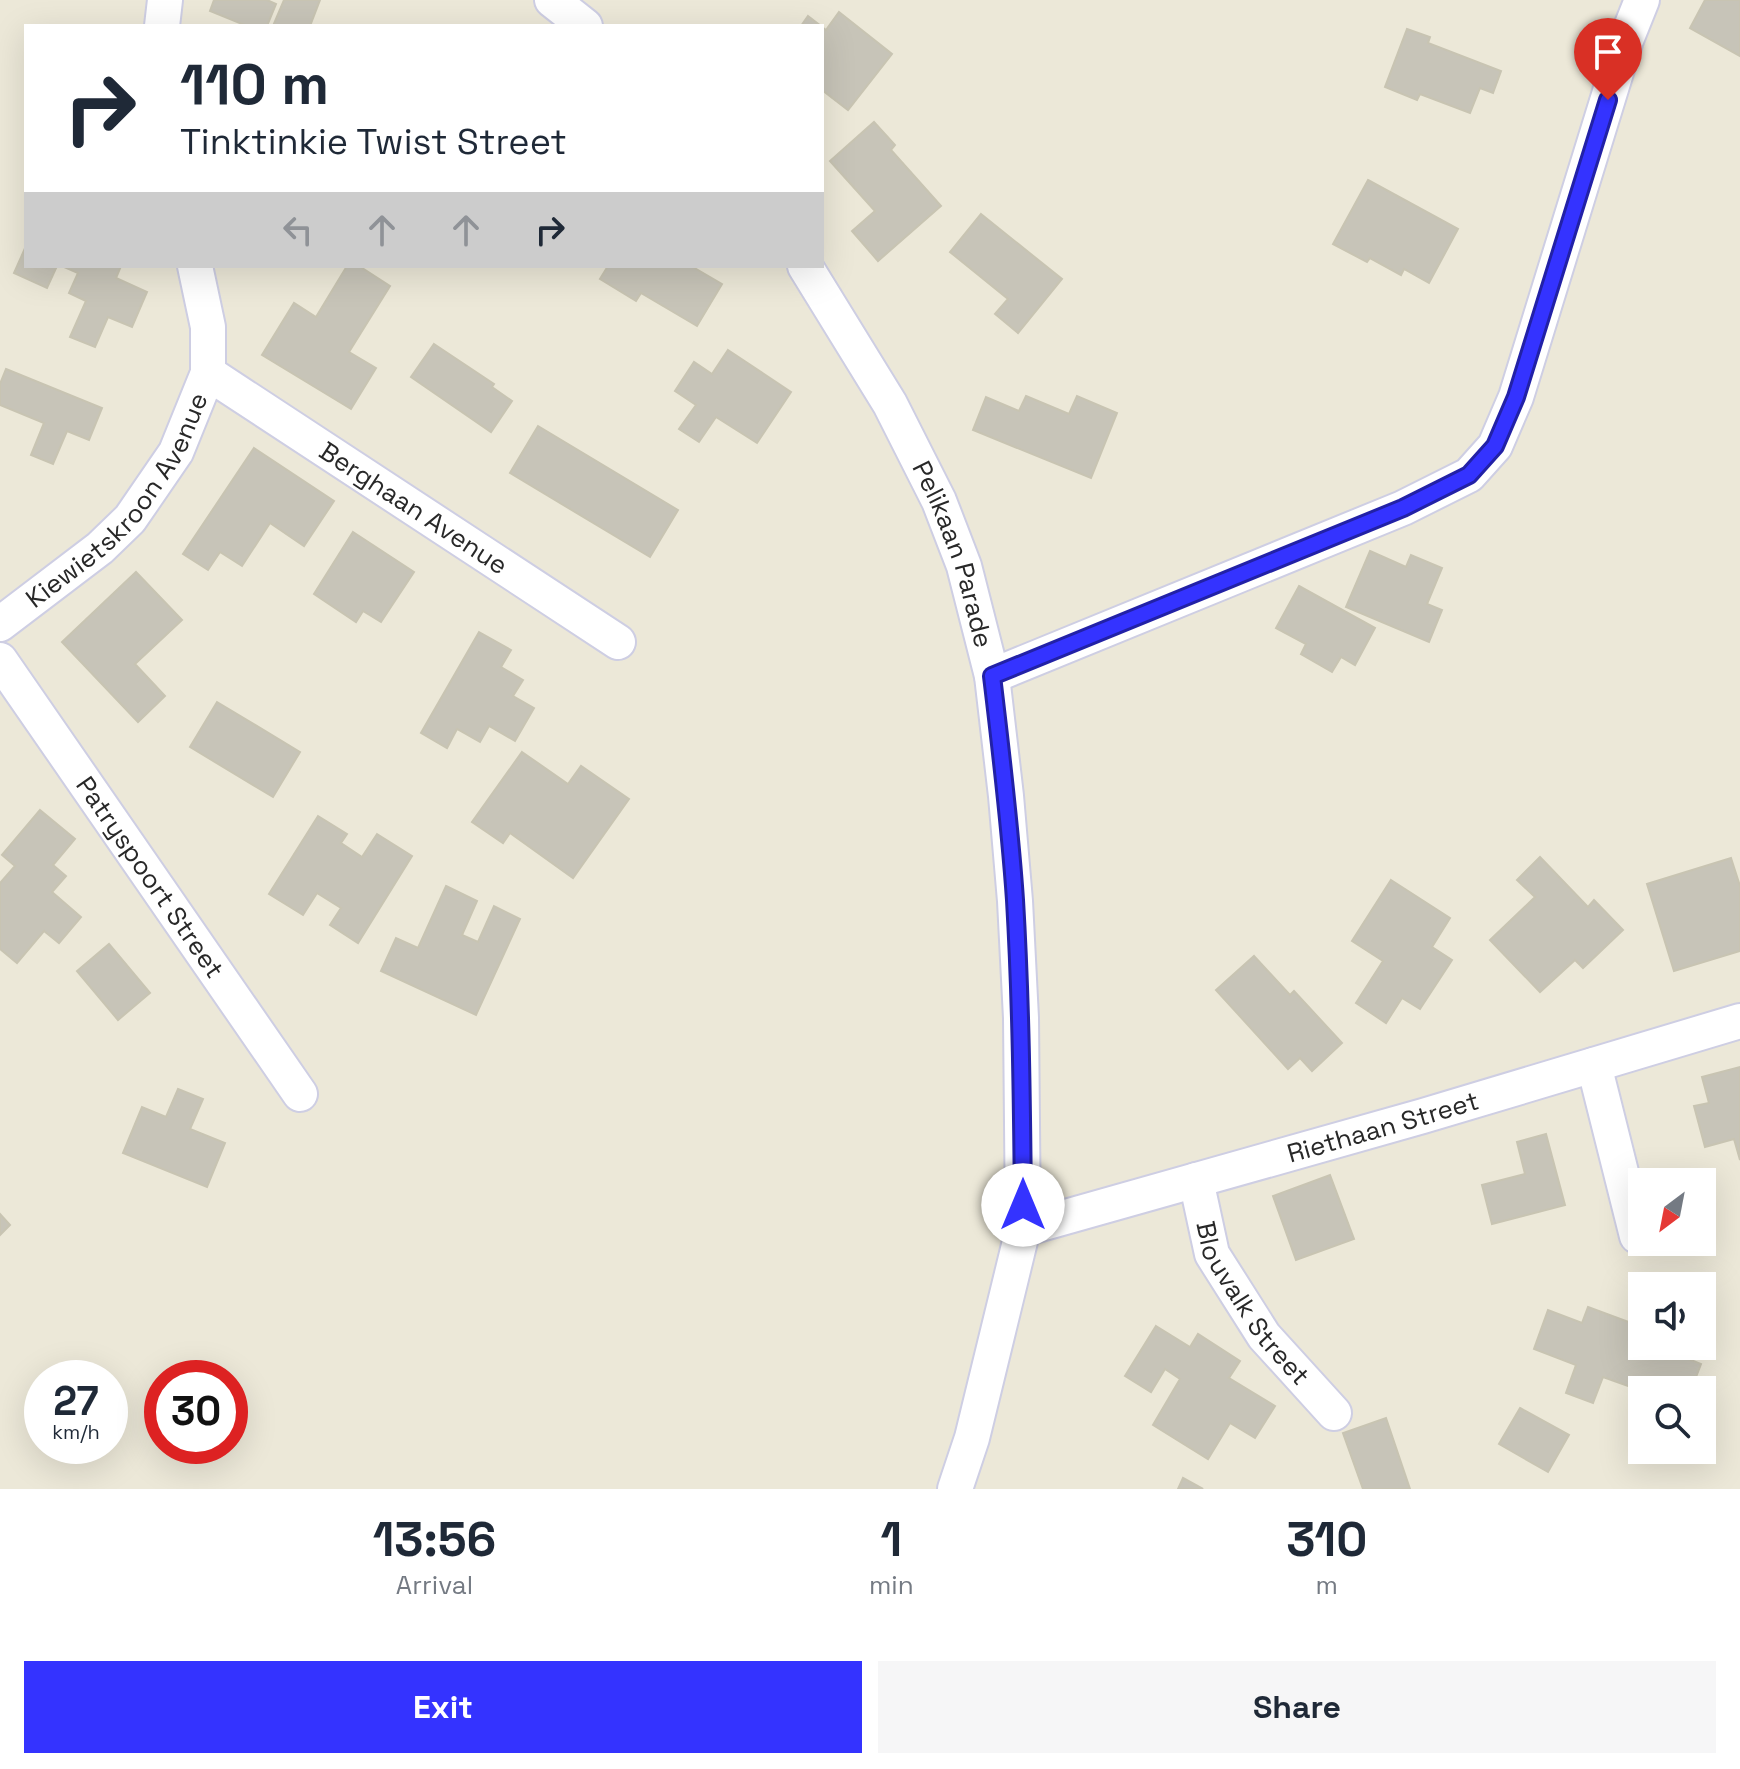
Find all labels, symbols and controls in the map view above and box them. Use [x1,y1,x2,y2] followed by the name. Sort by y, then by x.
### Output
[1574,18,1642,100] pin
[1586,30,1630,74] icon: arrive
[180,49,329,120] text: 110 m
[48,56,152,160] icon: right
[180,119,567,165] text: Tinktinkie Twist Street
[276,208,320,252] icon: left
[360,208,404,252] icon: ahead
[444,208,488,252] icon: ahead
[528,208,572,252] icon: right
[19,387,215,615] street label: Kiewietskroon Avenue
[313,434,514,582] street label: Berghaan Avenue
[905,455,1001,651] street label: Pelikaan Parade
[69,770,232,985] street label: Patryspoort Street
[1283,1083,1483,1171] street label: Riethaan Street
[981,1163,1065,1247] position arrow
[1628,1168,1716,1256] north arrow
[1628,1168,1716,1464] map controls
[1188,1218,1317,1392] street label: Blouvalk Street
[1628,1272,1716,1360] button: sound
[144,1360,248,1464] speed limit sign: 30
[53,1376,99,1427] text: 27
[1628,1376,1716,1464] button: search
[52,1419,100,1445] text: km/h
[373,1509,496,1570] text: 13:56
[880,1509,902,1570] text: 1
[1286,1509,1367,1570] text: 310
[396,1568,473,1602] text: Arrival
[869,1568,914,1602] text: min
[1316,1568,1338,1602] text: m
[24,1661,862,1753] button: Exit
[878,1661,1716,1753] button: Share

